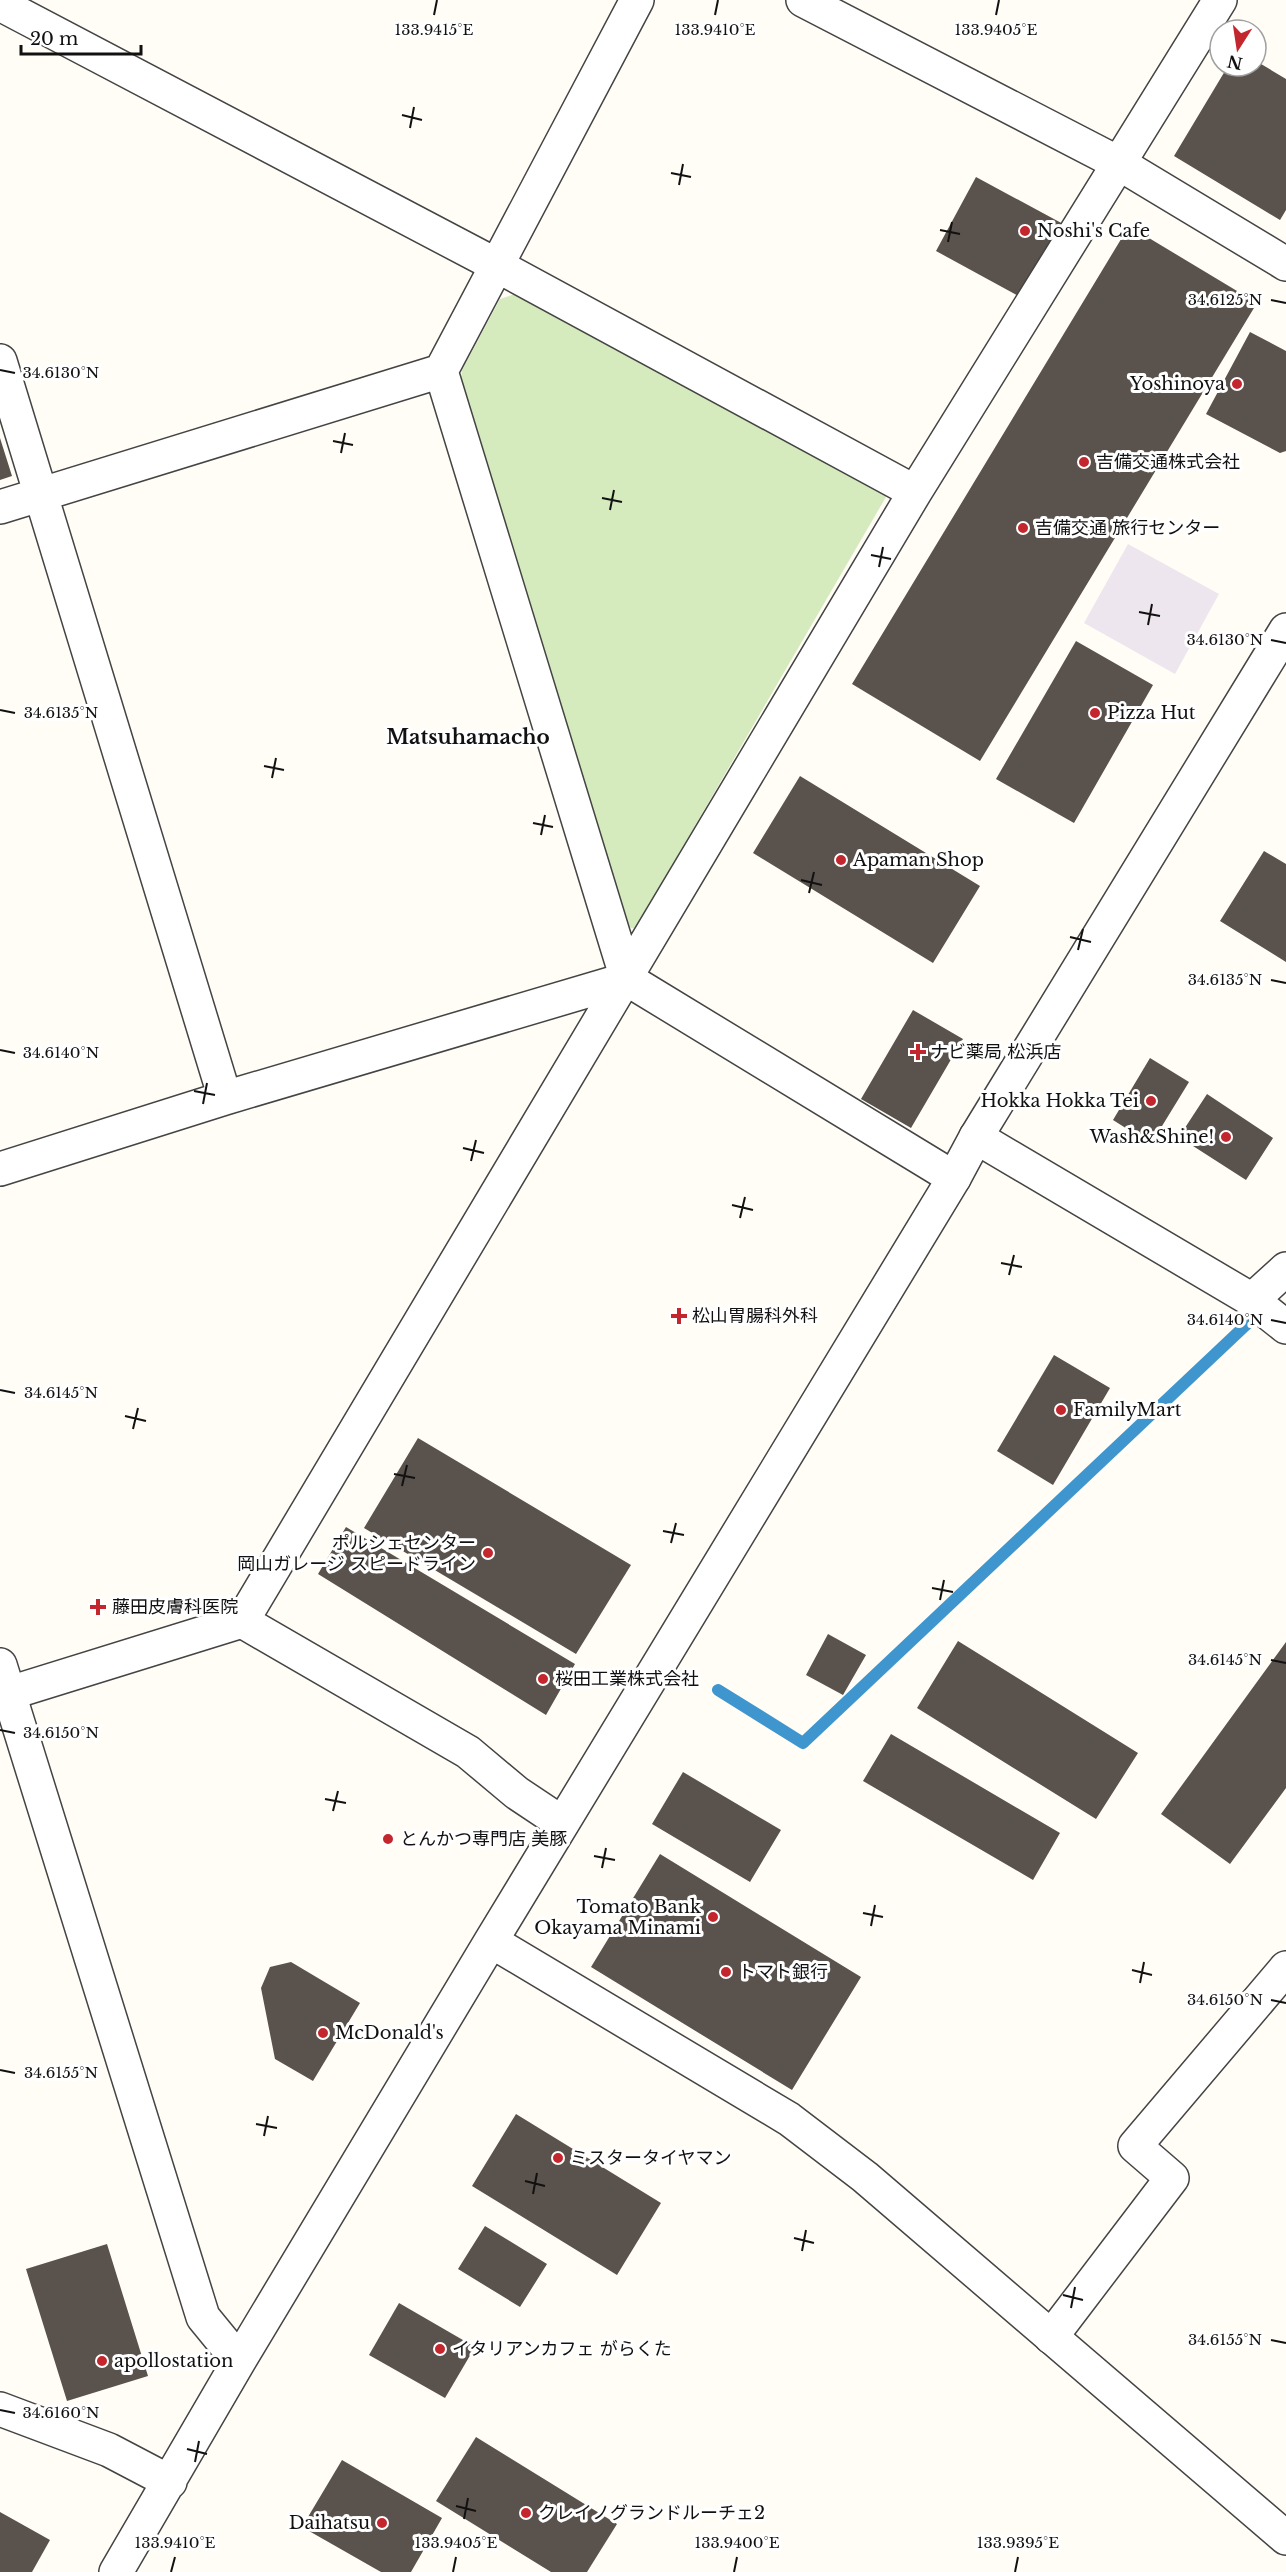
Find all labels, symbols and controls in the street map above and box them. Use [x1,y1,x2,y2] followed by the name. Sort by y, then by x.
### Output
[21,18,141,56] scale bar
[1208,18,1268,78] north arrow
[395,20,474,39] text: 133.9415°E
[674,20,756,39] text: 133.9410°E
[955,20,1038,39] text: 133.9405°E
[30,28,78,50] text: 20 m
[1225,51,1244,74] text: N
[1037,220,1150,242] place label: Noshi's Cafe
[1018,224,1032,238] marker: Noshi's Cafe
[1188,290,1262,309] text: 34.6125°N
[23,363,99,382] text: 34.6130°N
[1129,373,1225,395] place label: Yoshinoya
[1230,377,1244,391] marker: Yoshinoya
[1096,451,1240,473] place label: 吉備交通株式会社
[1077,455,1091,469] marker: 吉備交通株式会社
[1035,517,1220,539] place label: 吉備交通 旅行センター
[1016,521,1030,535] marker: 吉備交通 旅行センター
[1187,630,1263,649] text: 34.6130°N
[1107,702,1196,724] place label: Pizza Hut
[24,703,98,722] text: 34.6135°N
[1088,706,1102,720] marker: Pizza Hut
[386,725,550,749] district label: Matsuhamacho
[852,849,984,871] place label: Apaman Shop
[834,853,848,867] marker: Apaman Shop
[1188,970,1262,989] text: 34.6135°N
[930,1041,1061,1063] place label: ナビ薬局 松浜店
[23,1043,99,1062] text: 34.6140°N
[911,1045,925,1059] marker: ナビ薬局 松浜店
[980,1090,1139,1112] place label: Hokka Hokka Tei
[1144,1094,1158,1108] marker: Hokka Hokka Tei
[1089,1126,1214,1148] place label: Wash&Shine!
[1219,1130,1233,1144] marker: Wash&Shine!
[692,1305,818,1327] place label: 松山胃腸科外科
[670,1307,688,1325] marker: 松山胃腸科外科
[1187,1310,1263,1329] text: 34.6140°N
[24,1383,98,1402] text: 34.6145°N
[1073,1399,1182,1421] place label: FamilyMart
[1054,1403,1068,1417] marker: FamilyMart
[237,1532,476,1575] place label: ポルシェセンター 岡山ガレージ スピードライン
[481,1546,495,1560] marker: ポルシェセンター 岡山ガレージ スピードライン
[112,1596,238,1618] place label: 藤田皮膚科医院
[89,1598,107,1616] marker: 藤田皮膚科医院
[1188,1650,1262,1669] text: 34.6145°N
[555,1668,699,1690] place label: 桜田工業株式会社
[536,1672,550,1686] marker: 桜田工業株式会社
[23,1723,99,1742] text: 34.6150°N
[400,1828,567,1850] place label: とんかつ専門店 美豚
[381,1832,395,1846] marker: とんかつ専門店 美豚
[534,1896,701,1939] place label: Tomato Bank Okayama Minami
[706,1910,720,1924] marker: Tomato Bank Okayama Minami
[738,1961,828,1983] place label: トマト銀行
[719,1965,733,1979] marker: トマト銀行
[1187,1990,1263,2009] text: 34.6150°N
[335,2022,444,2044] place label: McDonald's
[316,2026,330,2040] marker: McDonald's
[24,2063,98,2082] text: 34.6155°N
[570,2147,731,2169] place label: ミスタータイヤマン
[551,2151,565,2165] marker: ミスタータイヤマン
[1188,2330,1262,2349] text: 34.6155°N
[452,2338,672,2360] place label: イタリアンカフェ がらくた
[433,2342,447,2356] marker: イタリアンカフェ がらくた
[114,2350,234,2372] place label: apollostation
[95,2354,109,2368] marker: apollostation
[22,2403,100,2422] text: 34.6160°N
[538,2502,765,2524] place label: クレイノグランドルーチェ2
[519,2506,533,2520] marker: クレイノグランドルーチェ2
[289,2512,370,2534] place label: Daihatsu
[375,2516,389,2530] marker: Daihatsu
[134,2533,216,2552] text: 133.9410°E
[415,2533,498,2552] text: 133.9405°E
[694,2533,780,2552] text: 133.9400°E
[977,2533,1059,2552] text: 133.9395°E

